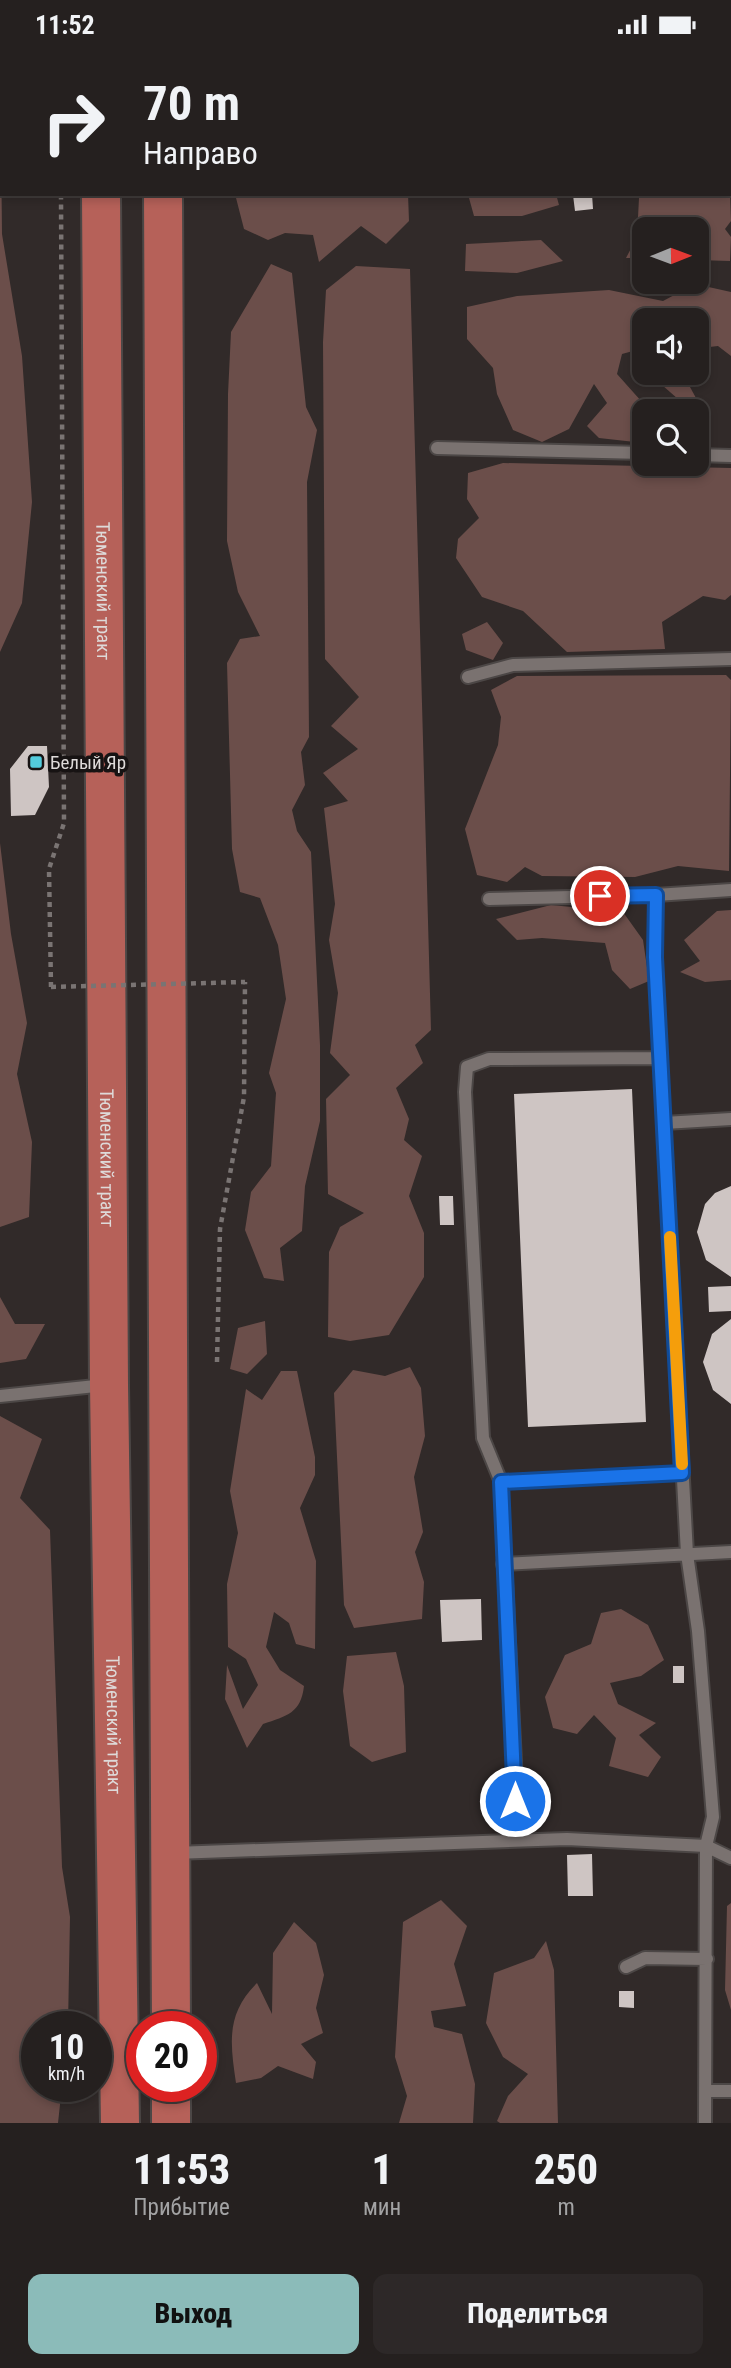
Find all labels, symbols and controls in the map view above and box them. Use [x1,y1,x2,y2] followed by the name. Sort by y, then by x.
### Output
[35,10,95,40] text: 11:52
[143,75,240,132] text: 70 m
[28,77,119,168] icon: right
[143,134,258,172] text: Направо
[632,217,709,294] north arrow
[632,217,709,476] map controls
[632,308,709,385] button: sound
[632,399,709,476] button: search
[91,522,115,660] street label: Тюменский тракт
[50,751,126,774] place label: Белый Яр
[28,754,44,770] marker: Белый Яр
[570,866,630,926] pin
[581,877,619,915] icon: arrive
[95,1089,119,1227] street label: Тюменский тракт
[101,1655,126,1794] street label: Тюменский тракт
[478,1764,552,1838] position arrow
[126,2011,217,2102] speed limit sign: 20
[49,2027,84,2068] text: 10
[48,2063,85,2084] text: km/h
[133,2145,230,2194] text: 11:53
[371,2145,393,2194] text: 1
[534,2145,598,2194] text: 250
[133,2194,230,2221] text: Прибытие
[363,2194,401,2221] text: мин
[557,2194,575,2221] text: m
[28,2274,359,2354] button: Выход
[373,2274,703,2354] button: Поделиться

